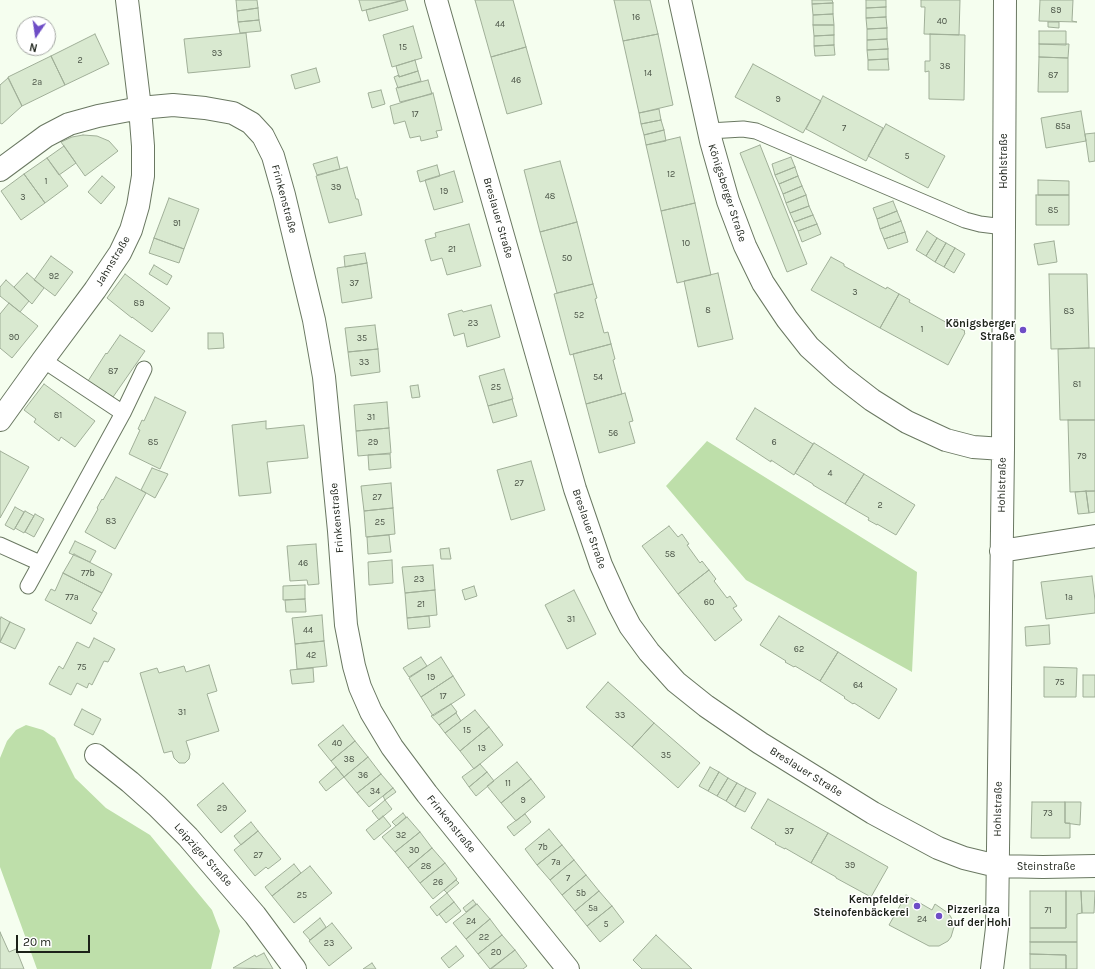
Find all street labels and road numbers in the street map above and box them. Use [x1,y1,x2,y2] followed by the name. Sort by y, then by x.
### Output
[997,133,1011,189] street label: Hohlstraße
[705,142,749,244] street label: Königsberger Straße
[269,163,299,235] street label: Frinkenstraße
[480,176,516,260] street label: Breslauer Straße
[93,234,133,288] street label: Jahnstraße
[995,457,1009,513] street label: Hohlstraße
[327,482,347,554] street label: Frinkenstraße
[569,487,609,571] street label: Breslauer Straße
[767,744,845,800] street label: Breslauer Straße
[991,781,1005,837] street label: Hohlstraße
[424,792,478,856] street label: Frinkenstraße
[171,821,235,889] street label: Leipziger Straße
[1017,860,1075,874] street label: Steinstraße

